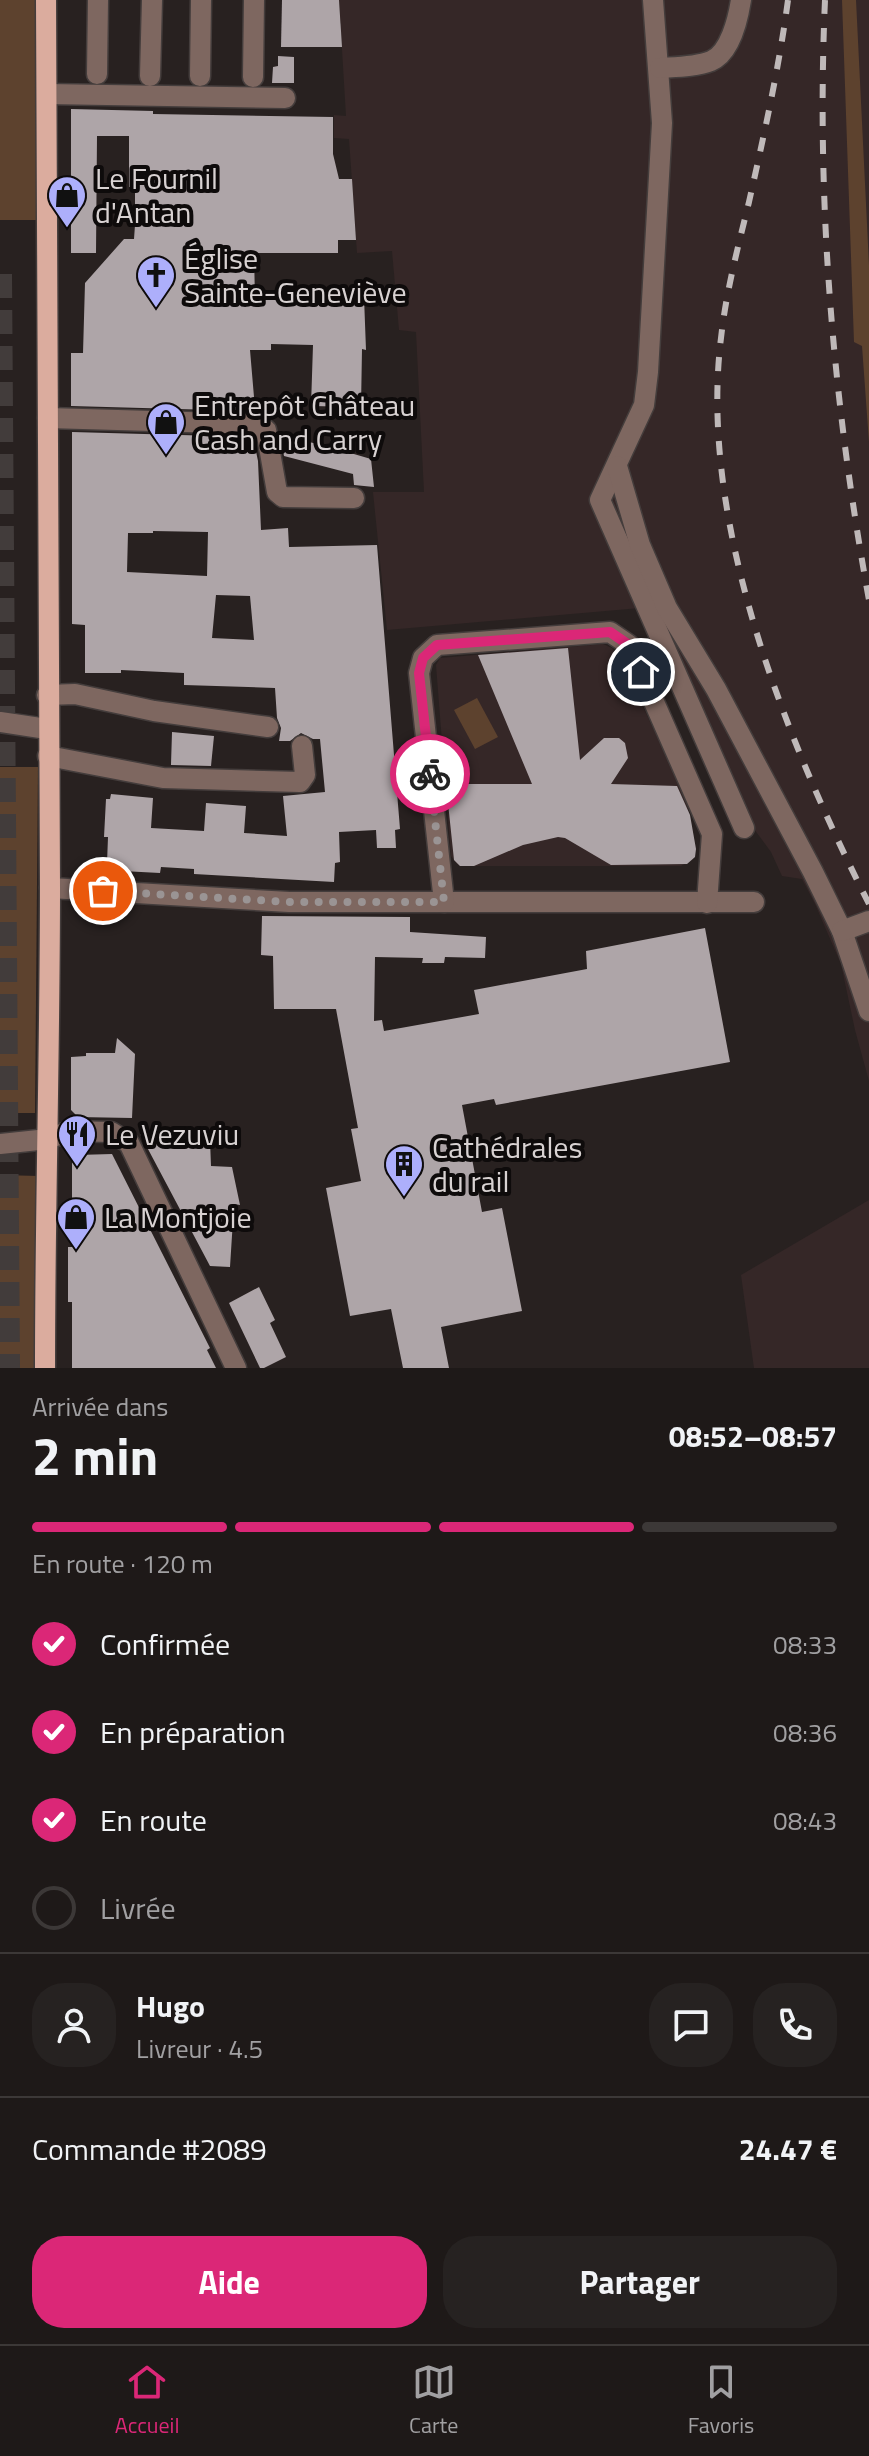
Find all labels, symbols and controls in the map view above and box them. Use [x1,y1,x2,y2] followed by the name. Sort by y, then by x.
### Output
[95,155,218,235] place label: Le Fournil d'Antan
[46,174,88,229] shop icon: Le Fournil d'Antan
[184,235,407,315] place label: Église Sainte-Geneviève
[135,254,177,309] church icon: Église Sainte-Geneviève
[194,382,415,462] place label: Entrepôt Château Cash and Carry
[145,401,187,456] shop icon: Entrepôt Château Cash and Carry
[607,638,675,706] pin
[619,650,663,694] icon: home
[390,734,470,814] courier
[408,752,452,796] icon: bike
[69,857,137,925] pin
[81,869,125,913] icon: bag
[105,1111,239,1157] place label: Le Vezuviu
[56,1113,98,1168] restaurant icon: Le Vezuviu
[432,1124,582,1204] place label: Cathédrales du rail
[383,1143,425,1198] building icon: Cathédrales du rail
[104,1194,252,1240] place label: La Montjoie
[55,1196,97,1251] shop icon: La Montjoie
[32,1387,168,1426] text: Arrivée dans
[669,1413,837,1459] text: 08:52–08:57
[32,1416,158,1495] text: 2 min
[32,1544,213,1583] text: En route · 120 m
[100,1621,230,1667] text: Confirmée
[32,1622,76,1666] icon: check
[773,1625,837,1664] text: 08:33
[100,1709,286,1755] text: En préparation
[32,1710,76,1754] icon: check
[773,1713,837,1752] text: 08:36
[100,1797,207,1843] text: En route
[32,1798,76,1842] icon: check
[773,1801,837,1840] text: 08:43
[100,1885,176,1931] text: Livrée
[32,1983,116,2067] button: person
[136,1983,205,2029] text: Hugo
[649,1983,733,2067] button: chat
[753,1983,837,2067] button: phone
[136,2029,263,2068] text: Livreur · 4.5
[32,2126,267,2172] text: Commande #2089
[739,2126,837,2172] text: 24.47 €
[32,2236,427,2328] button: Aide
[443,2236,837,2328] button: Partager
[115,2360,179,2442] tab: Accueil
[409,2360,458,2442] tab: Carte
[688,2360,754,2442] tab: Favoris

